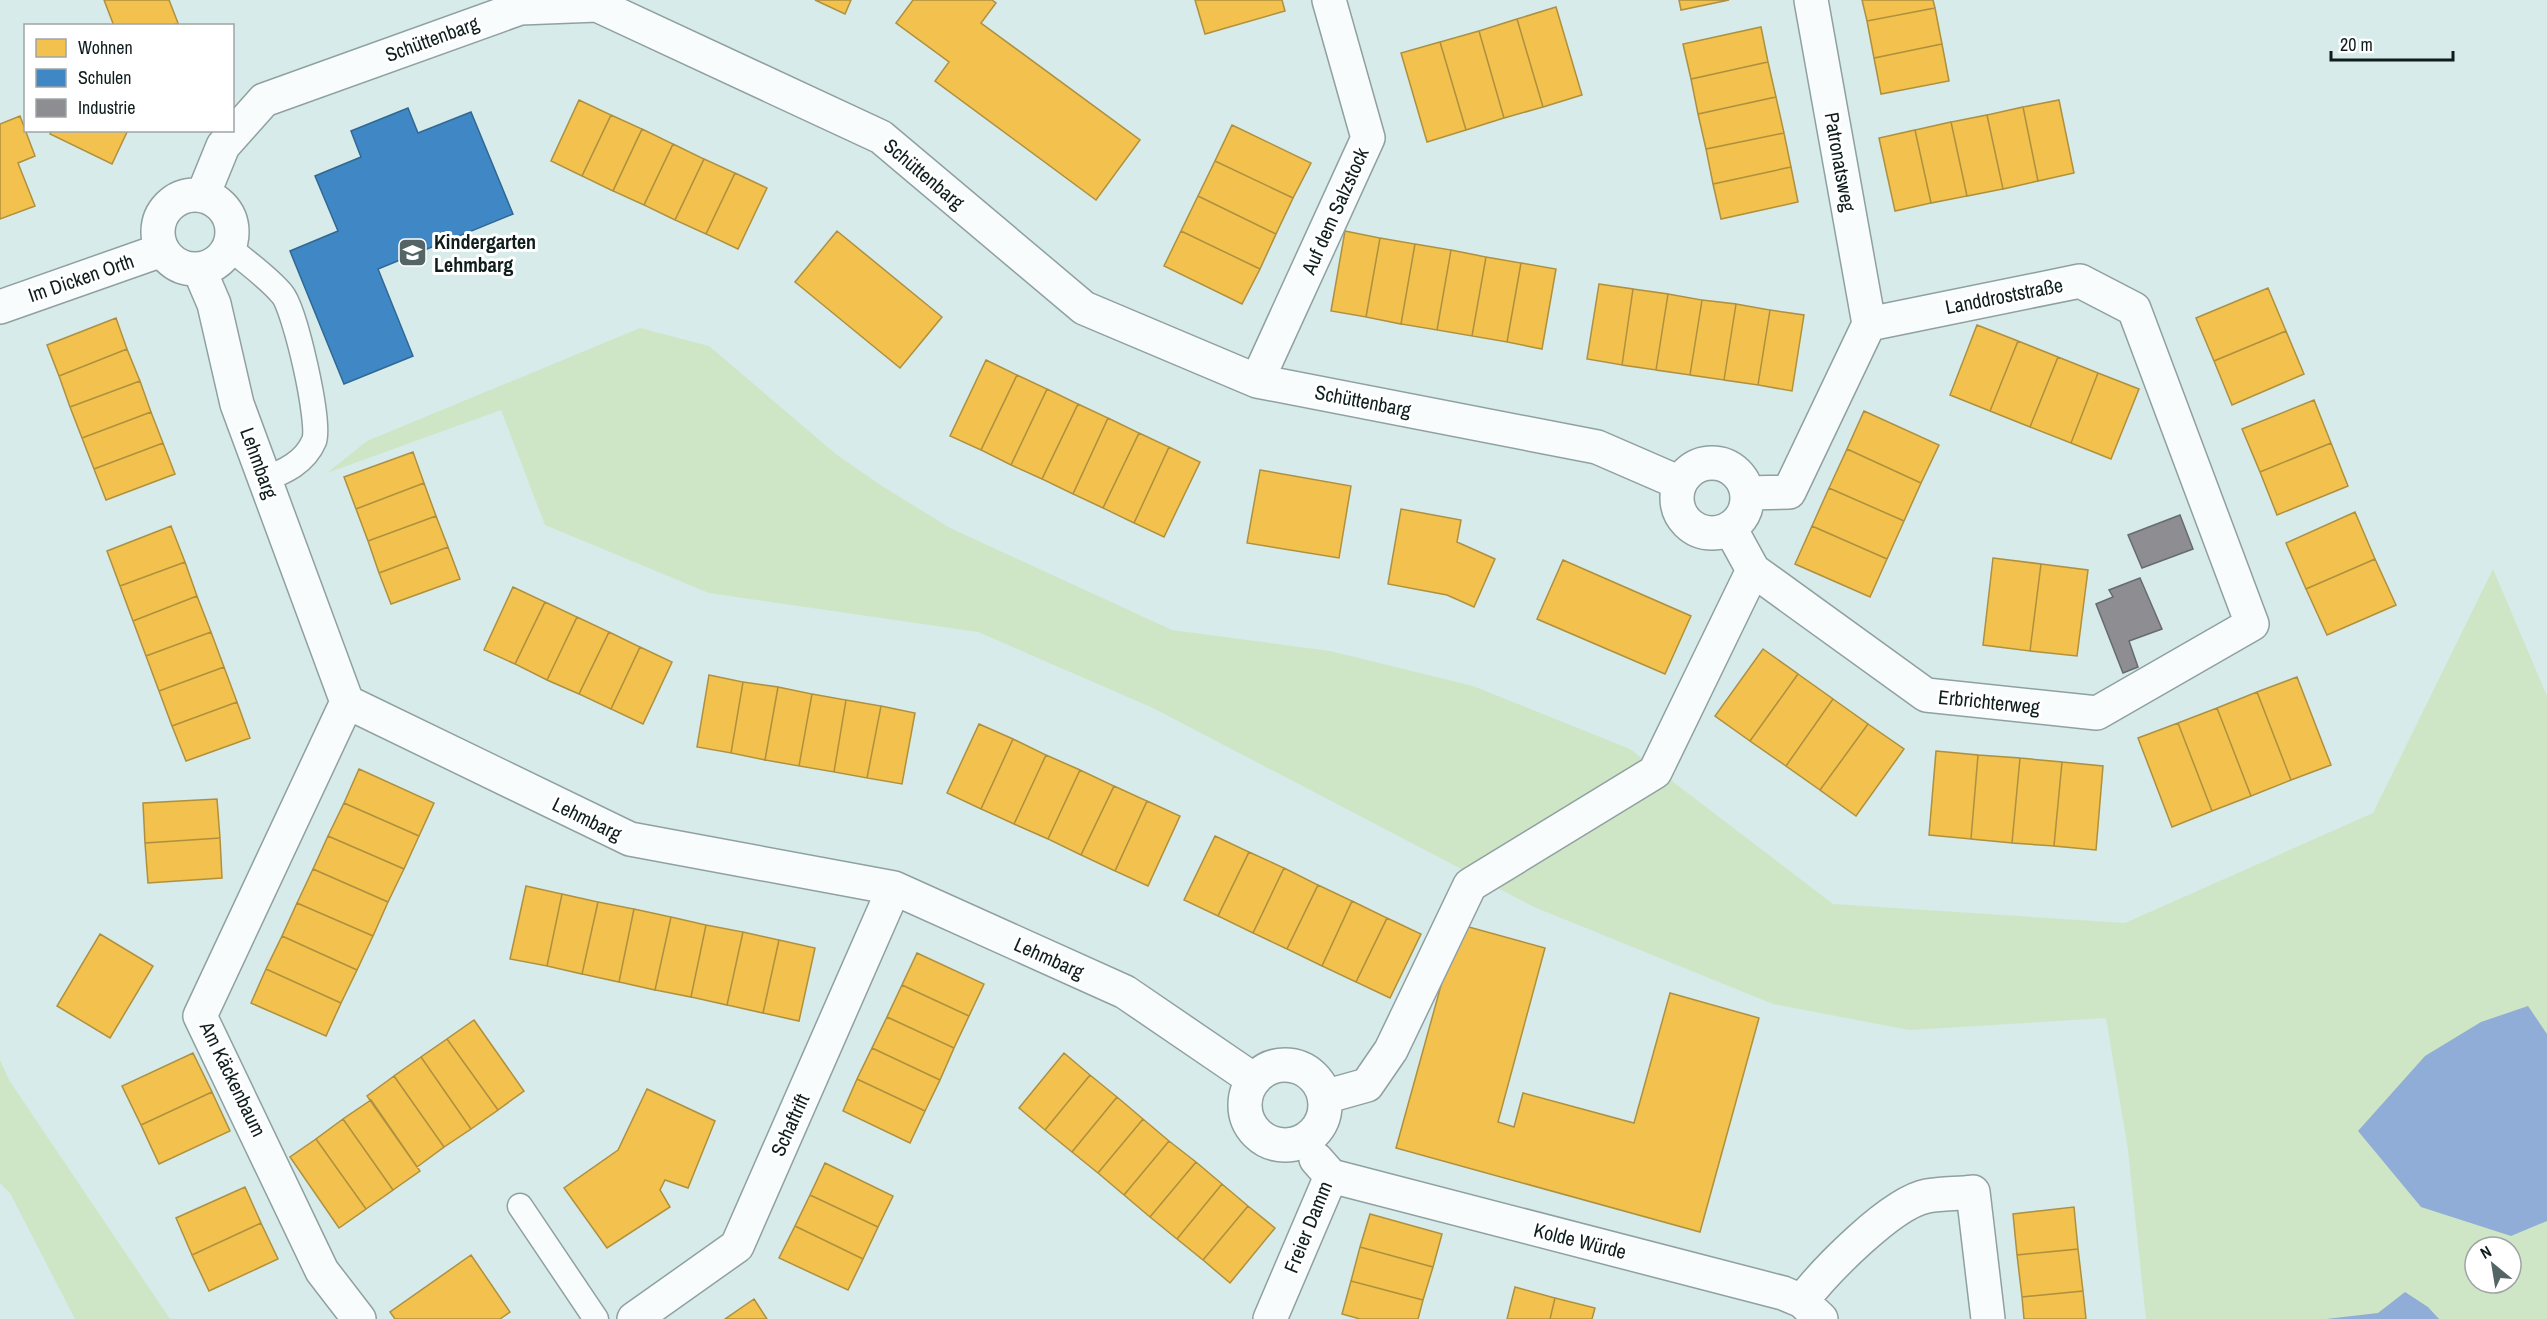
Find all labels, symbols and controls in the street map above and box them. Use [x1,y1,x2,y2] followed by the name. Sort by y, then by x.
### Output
[381,9,482,68] street label: Schüttenbarg
[24,24,234,132] legend
[2331,24,2452,62] scale bar
[2340,32,2373,57] text: 20 m
[78,35,133,60] text: Wohnen
[78,65,131,90] text: Schulen
[78,95,135,120] text: Industrie
[1818,110,1862,214] street label: Patronatsweg
[878,132,970,215] street label: Schüttenbarg
[1294,143,1375,279] street label: Auf dem Salzstock
[434,228,536,278] place label: Kindergarten Lehmbarg
[397,237,429,269] school or university icon: Kindergarten Lehmbarg
[24,247,137,308] street label: Im Dicken Orth
[1943,271,2065,320] street label: Landdroststraße
[1313,378,1414,423] street label: Schüttenbarg
[234,424,285,502] street label: Lehmbarg
[1937,683,2041,720] street label: Erbrichterweg
[548,790,626,847] street label: Lehmbarg
[1010,930,1088,985] street label: Lehmbarg
[194,1016,273,1141] street label: Am Käckenbaum
[764,1089,815,1160] street label: Schaftrift
[1277,1177,1338,1277] street label: Freier Damm
[1531,1216,1629,1265] street label: Kolde Würde
[2463,1235,2523,1295] north arrow
[2476,1240,2495,1264] text: N

